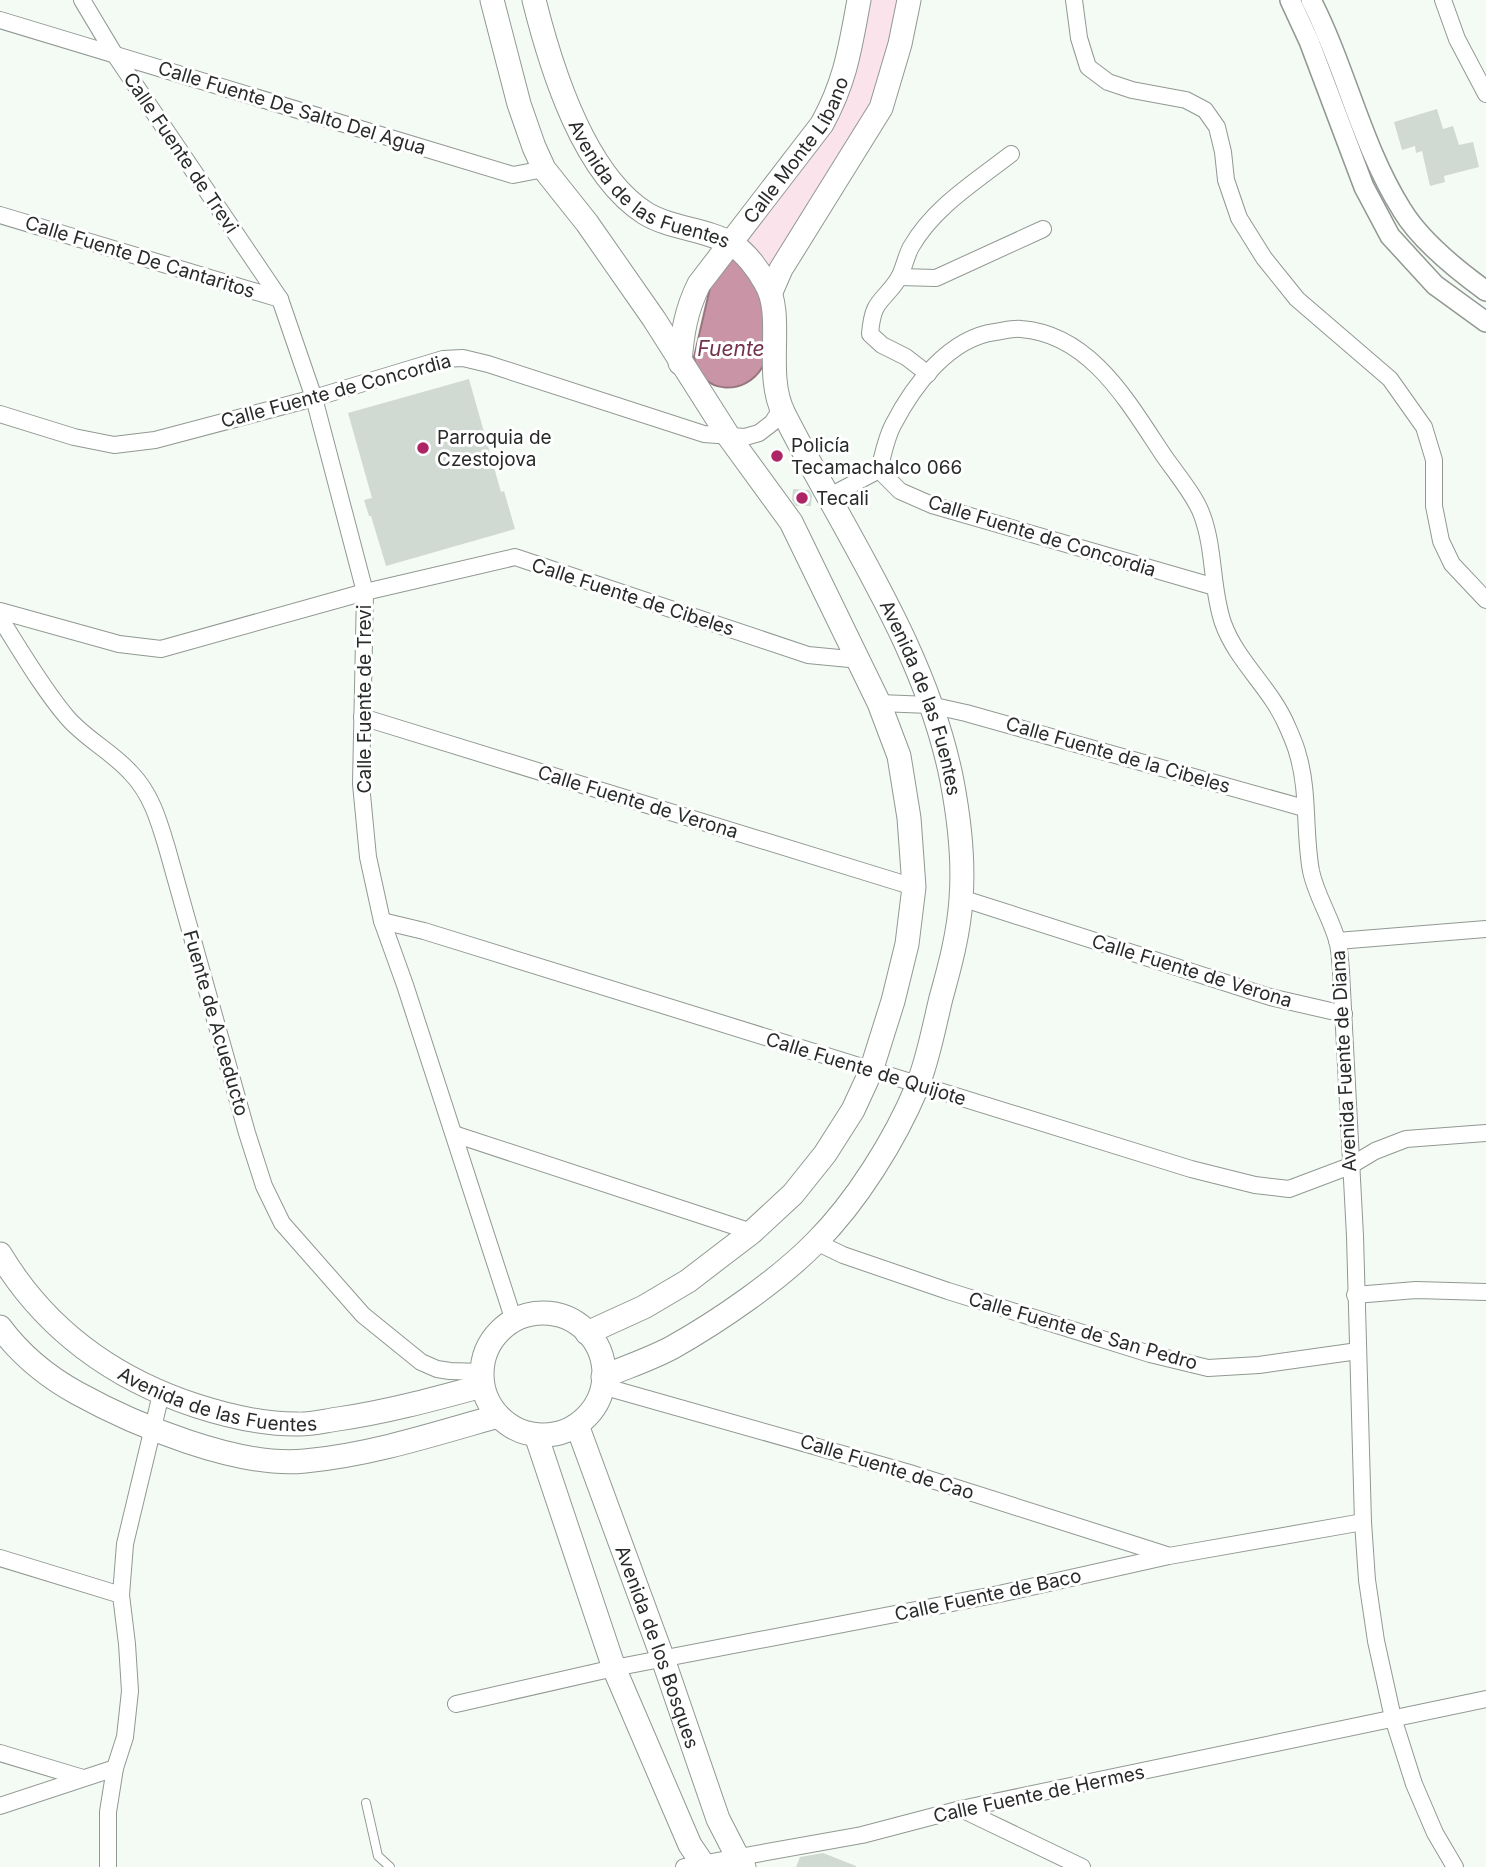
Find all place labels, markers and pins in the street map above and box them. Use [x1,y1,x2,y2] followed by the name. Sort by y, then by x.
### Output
[437,426,552,471] place label: Parroquia de Czestojova
[791,434,962,479] place label: Policía Tecamachalco 066
[415,440,431,456] marker: Parroquia de Czestojova
[769,448,785,464] marker: Policía Tecamachalco 066
[816,487,869,510] place label: Tecali
[794,490,810,506] marker: Tecali

